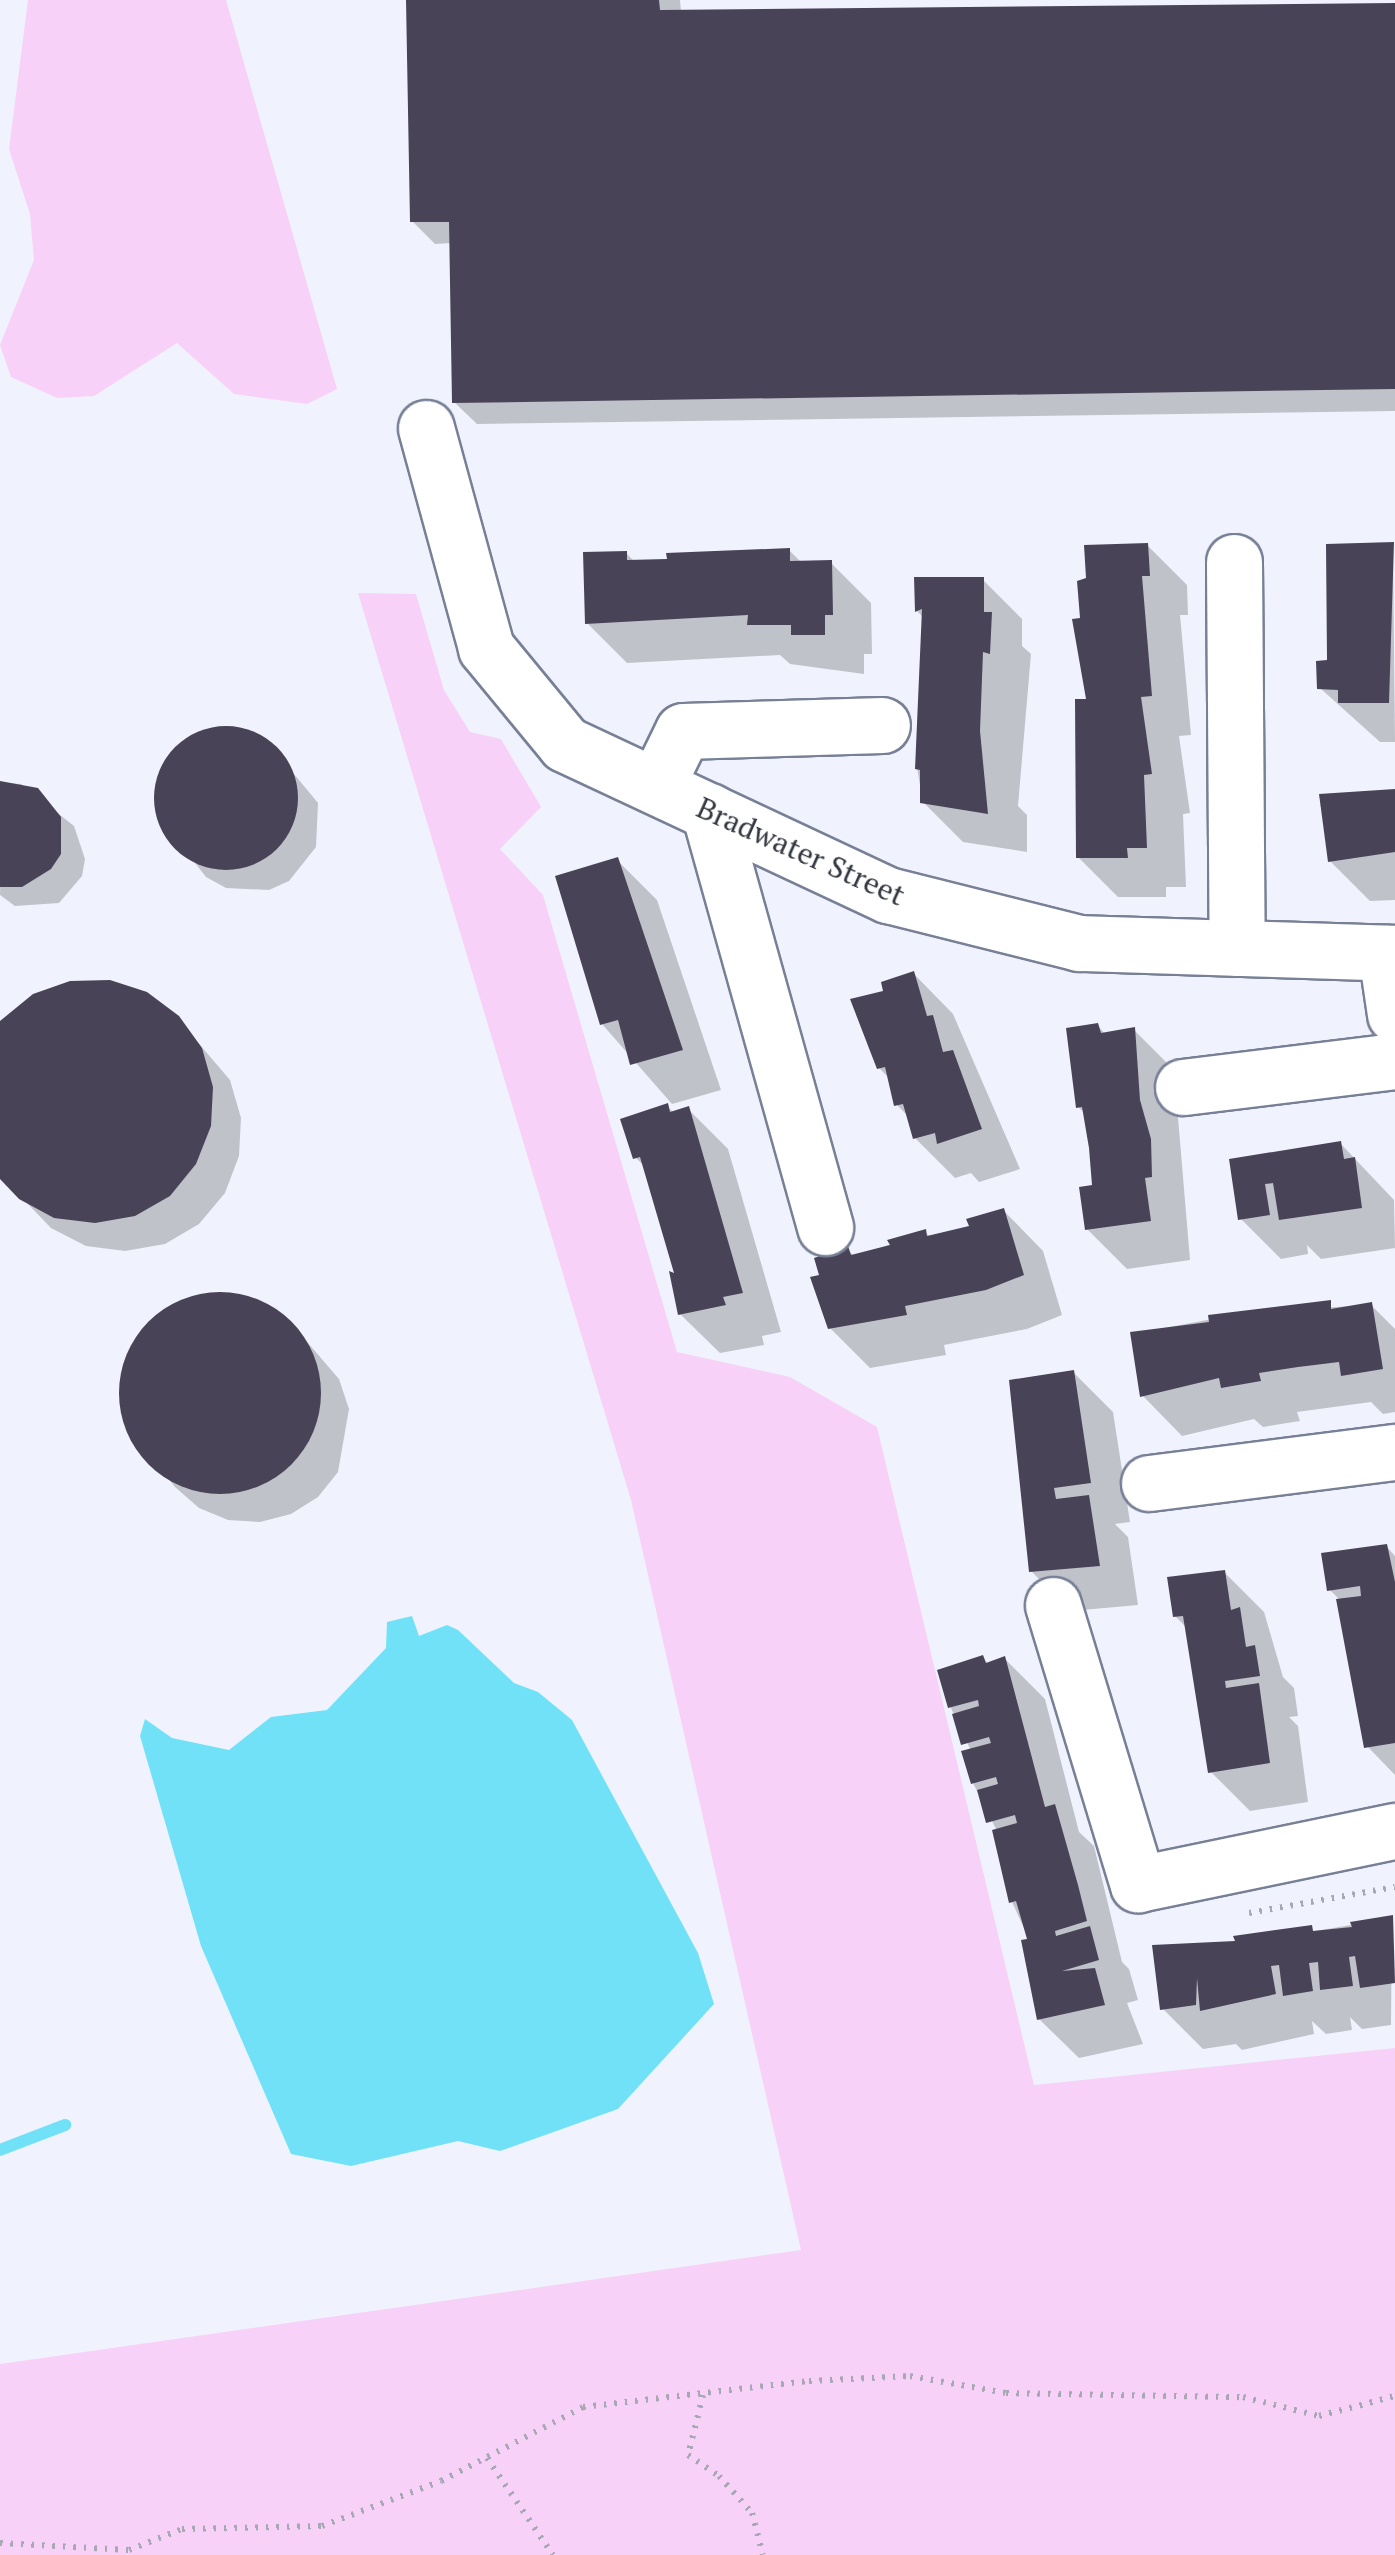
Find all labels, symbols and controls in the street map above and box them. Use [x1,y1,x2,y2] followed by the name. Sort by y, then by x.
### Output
[691,789,911,913] street label: Bradwater Street

